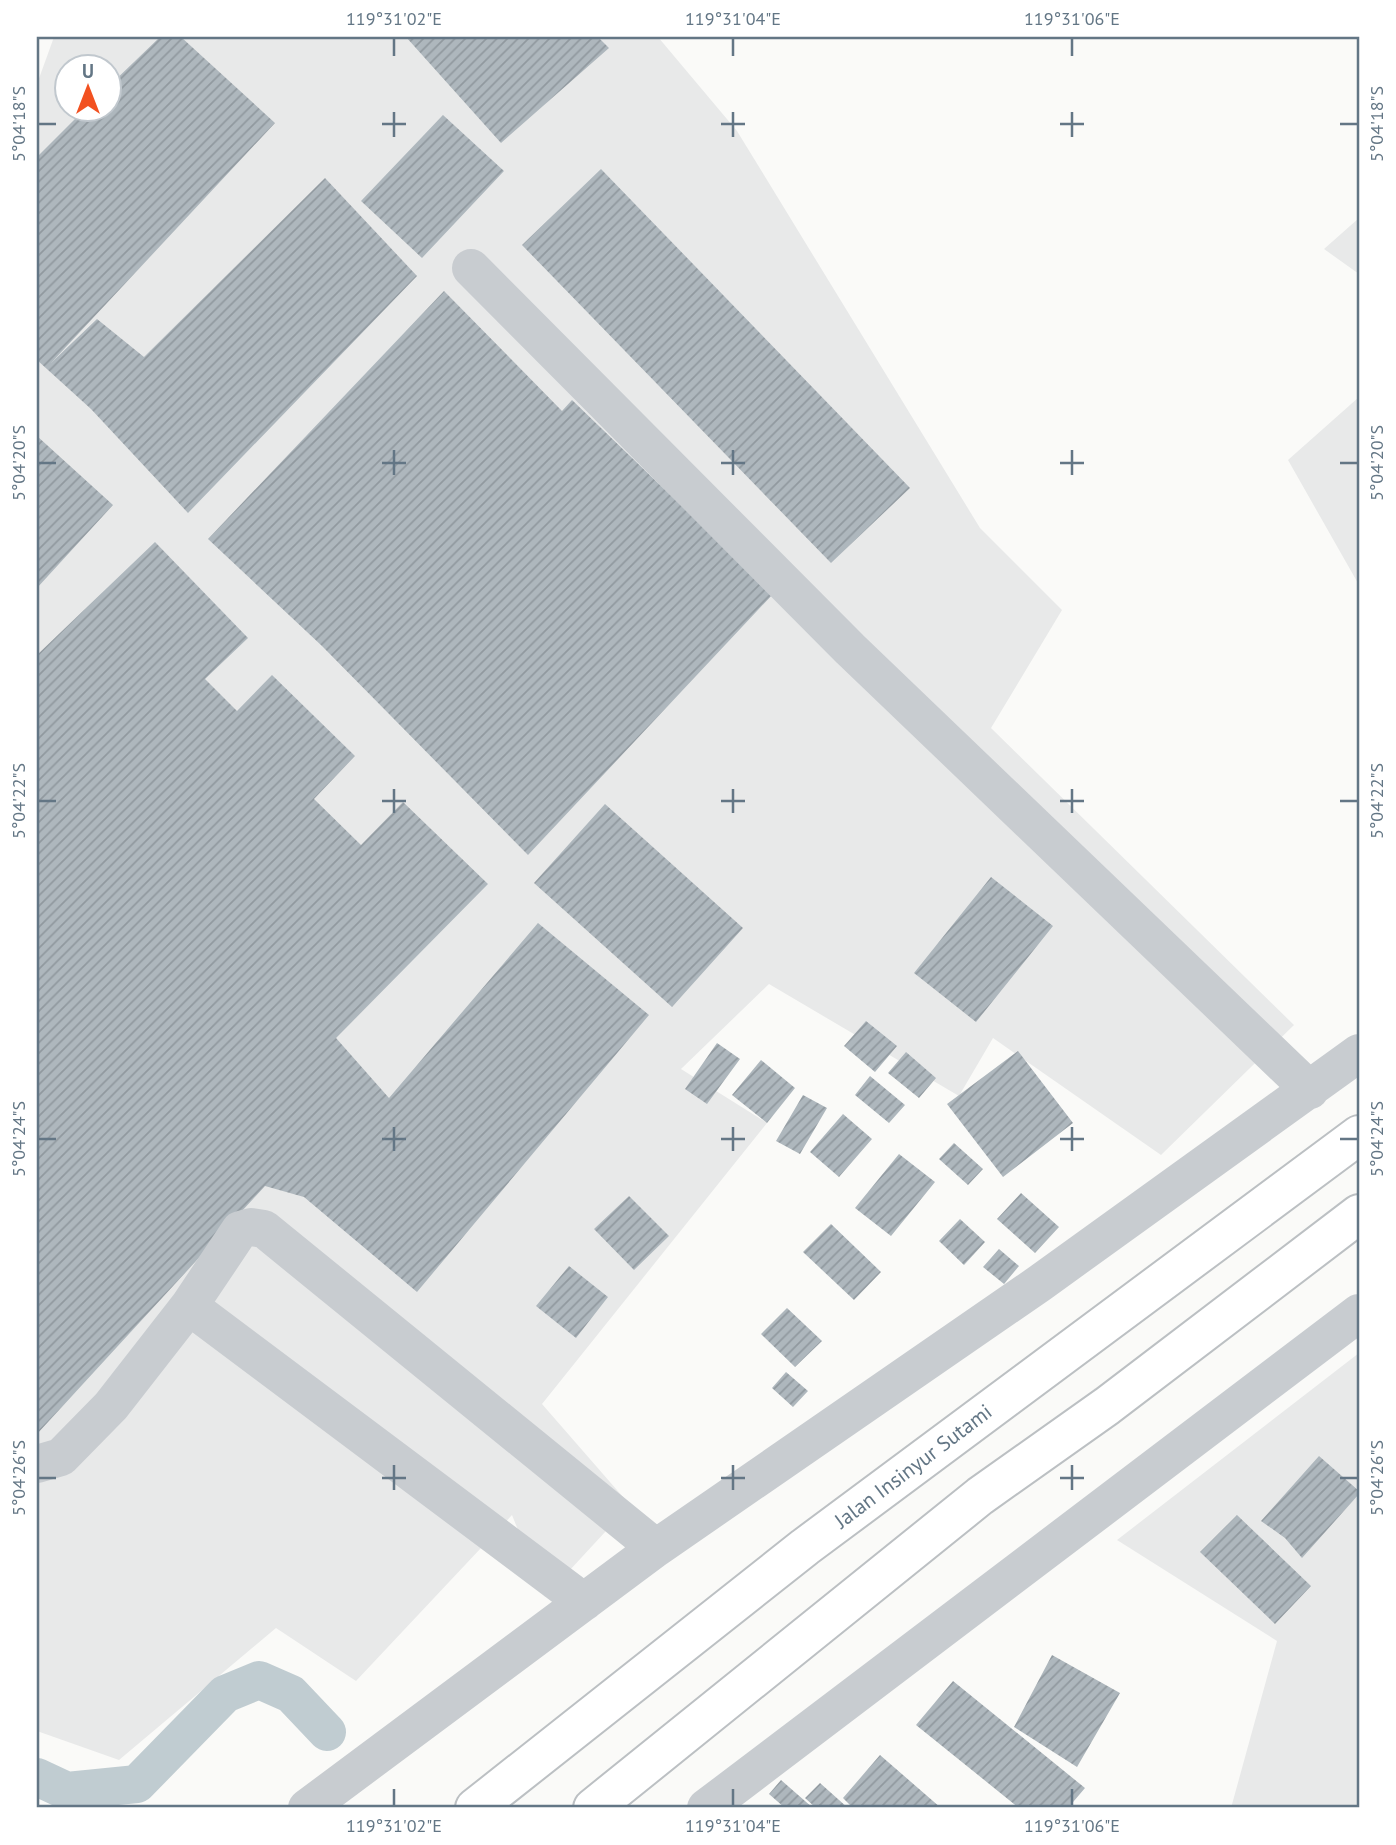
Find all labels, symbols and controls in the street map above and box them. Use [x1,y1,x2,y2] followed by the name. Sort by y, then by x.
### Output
[346,7,442,30] text: 119°31'02"E
[685,7,781,30] text: 119°31'04"E
[1024,7,1120,30] text: 119°31'06"E
[52,52,122,122] north arrow
[82,59,94,83] text: U
[7,86,30,162] text: 5°04'18"S
[1365,86,1388,162] text: 5°04'18"S
[7,425,30,501] text: 5°04'20"S
[1365,425,1388,501] text: 5°04'20"S
[7,763,30,839] text: 5°04'22"S
[1365,763,1388,839] text: 5°04'22"S
[7,1101,30,1177] text: 5°04'24"S
[1365,1101,1388,1177] text: 5°04'24"S
[828,1398,997,1535] street label: Jalan Insinyur Sutami
[7,1440,30,1516] text: 5°04'26"S
[1365,1440,1388,1516] text: 5°04'26"S
[346,1814,442,1837] text: 119°31'02"E
[685,1814,781,1837] text: 119°31'04"E
[1024,1814,1120,1837] text: 119°31'06"E

